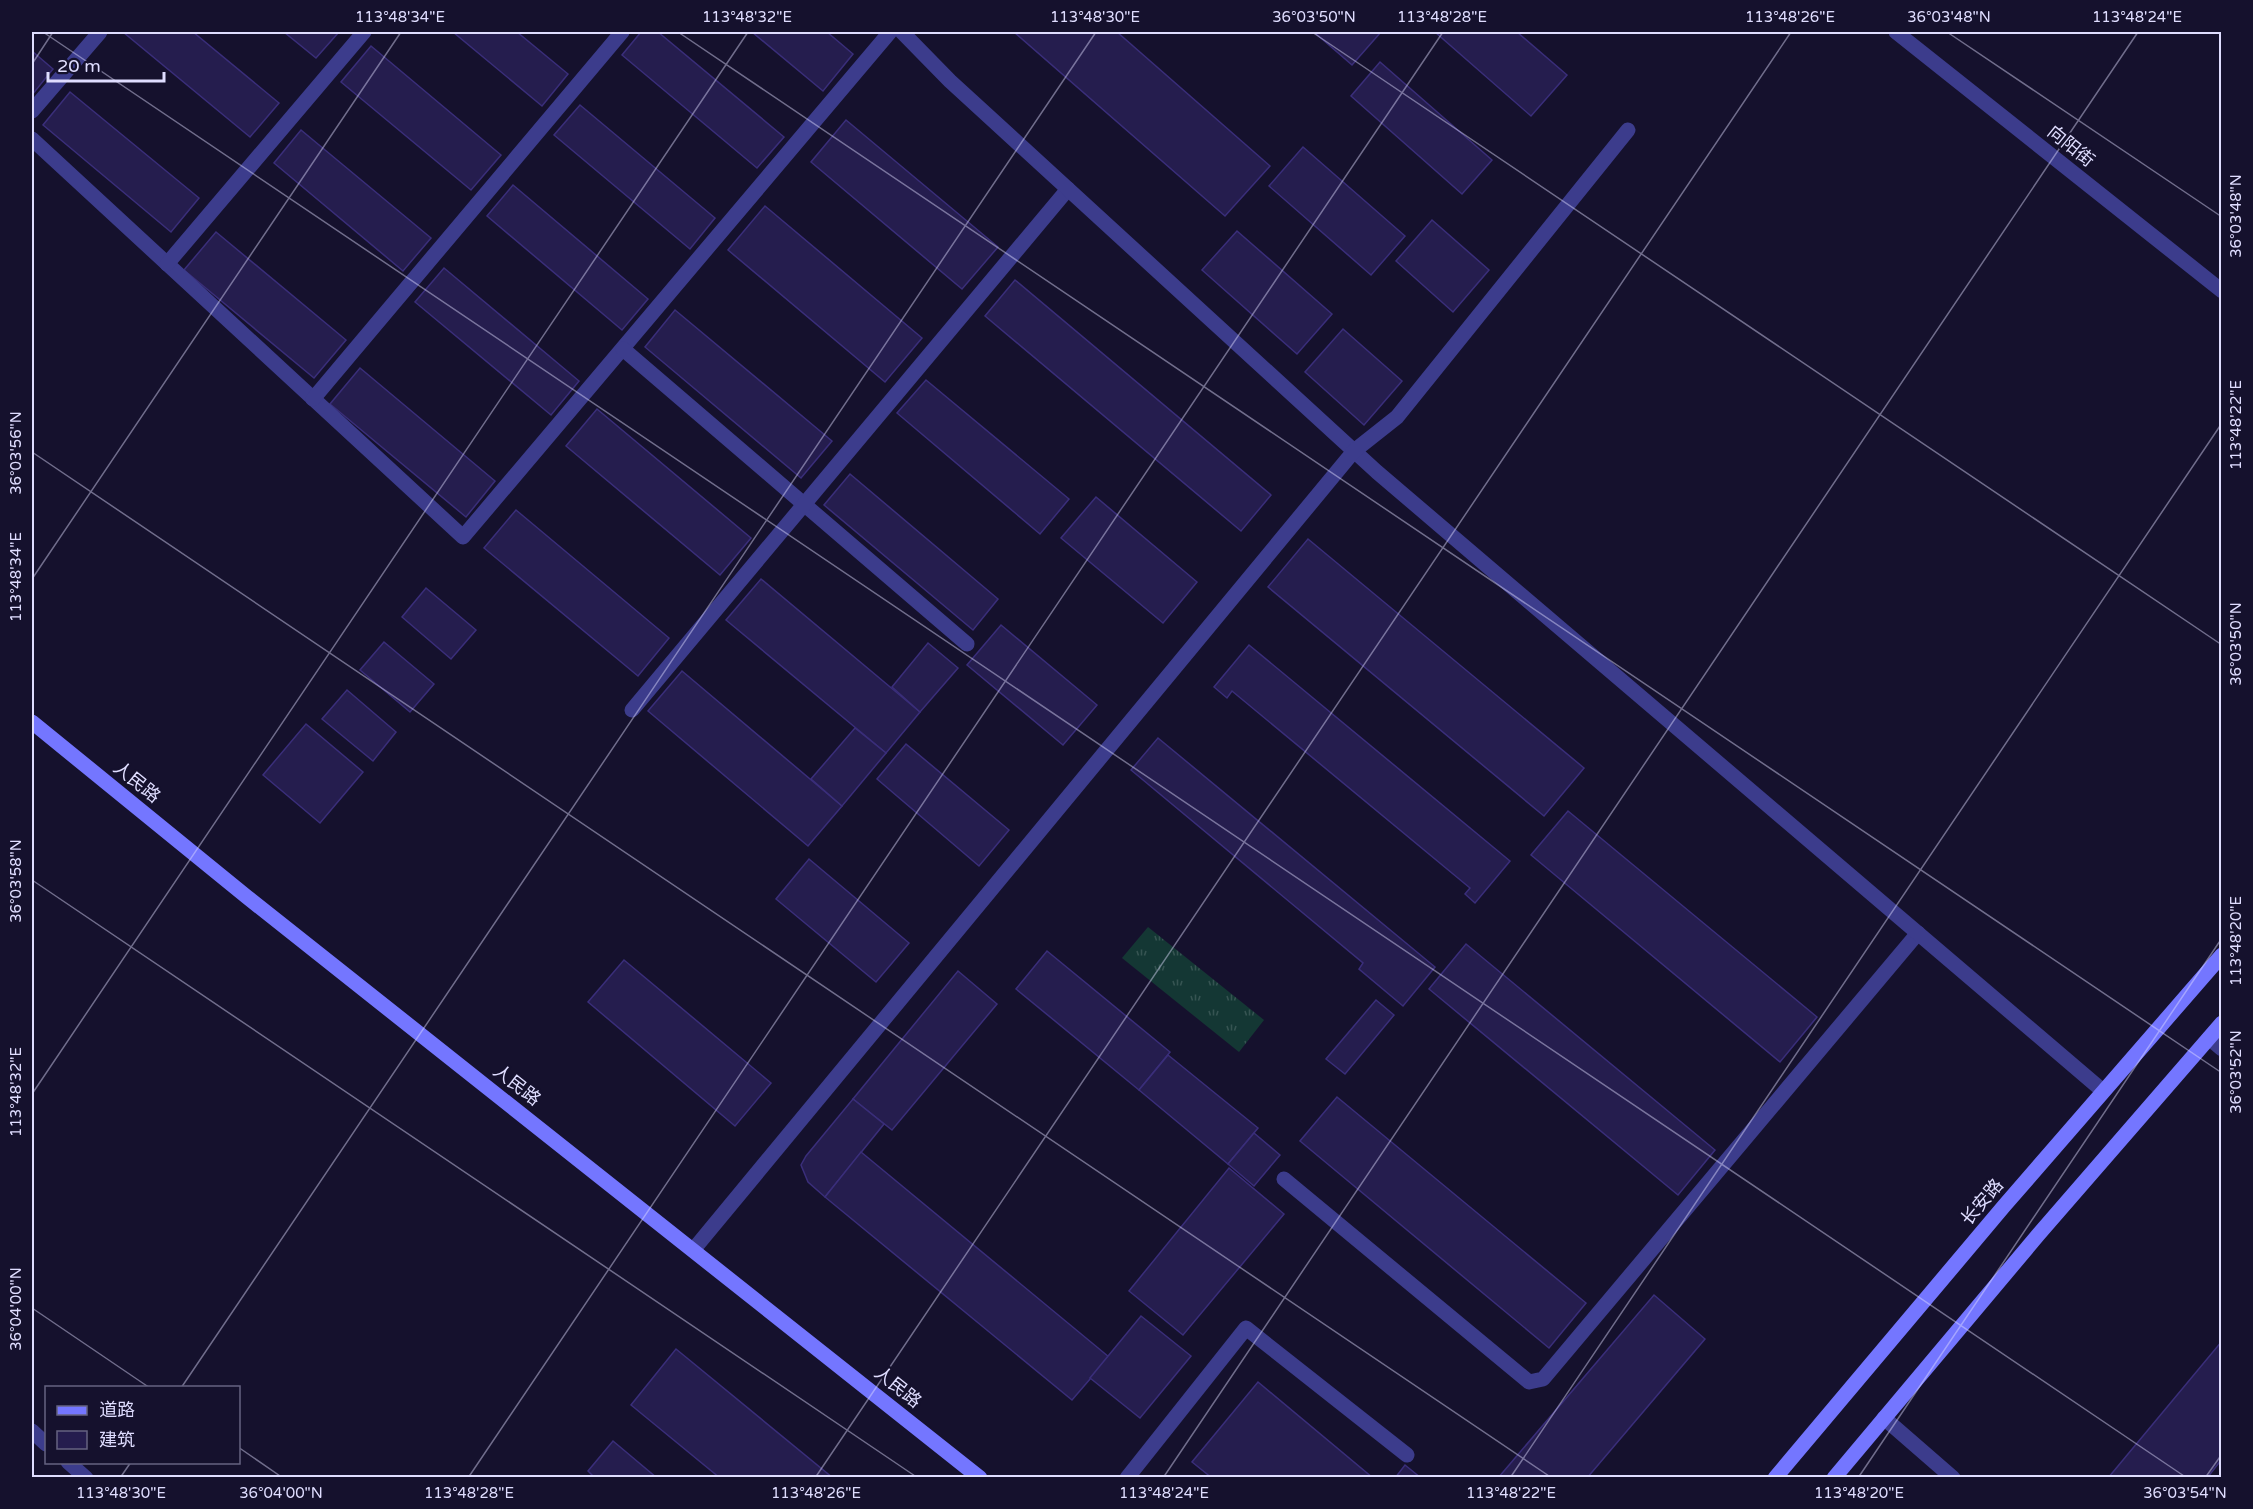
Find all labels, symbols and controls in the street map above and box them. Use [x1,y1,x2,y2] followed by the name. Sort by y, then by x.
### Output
[355,8,445,26] text: 113°48'34"E
[702,8,792,26] text: 113°48'32"E
[1050,8,1140,26] text: 113°48'30"E
[1272,8,1356,26] text: 36°03'50"N
[1397,8,1487,26] text: 113°48'28"E
[1745,8,1835,26] text: 113°48'26"E
[1907,8,1991,26] text: 36°03'48"N
[2092,8,2182,26] text: 113°48'24"E
[48,45,164,83] scale bar
[57,55,101,77] text: 20 m
[2043,120,2099,172] street label: 向阳街
[2227,174,2245,258] text: 36°03'48"N
[2227,380,2245,470] text: 113°48'22"E
[7,411,25,495] text: 36°03'56"N
[7,532,25,622] text: 113°48'34"E
[2227,602,2245,686] text: 36°03'50"N
[109,756,165,808] street label: 人民路
[7,839,25,923] text: 36°03'58"N
[2227,896,2245,986] text: 113°48'20"E
[2227,1030,2245,1114] text: 36°03'52"N
[7,1047,25,1137] text: 113°48'32"E
[489,1060,545,1110] street label: 人民路
[1956,1174,2008,1230] street label: 长安路
[7,1267,25,1351] text: 36°04'00"N
[870,1361,926,1413] street label: 人民路
[45,1386,240,1464] legend
[99,1399,135,1421] text: 道路
[99,1429,135,1451] text: 建筑
[76,1484,166,1502] text: 113°48'30"E
[239,1484,323,1502] text: 36°04'00"N
[424,1484,514,1502] text: 113°48'28"E
[771,1484,861,1502] text: 113°48'26"E
[1119,1484,1209,1502] text: 113°48'24"E
[1466,1484,1556,1502] text: 113°48'22"E
[1814,1484,1904,1502] text: 113°48'20"E
[2143,1484,2227,1502] text: 36°03'54"N

